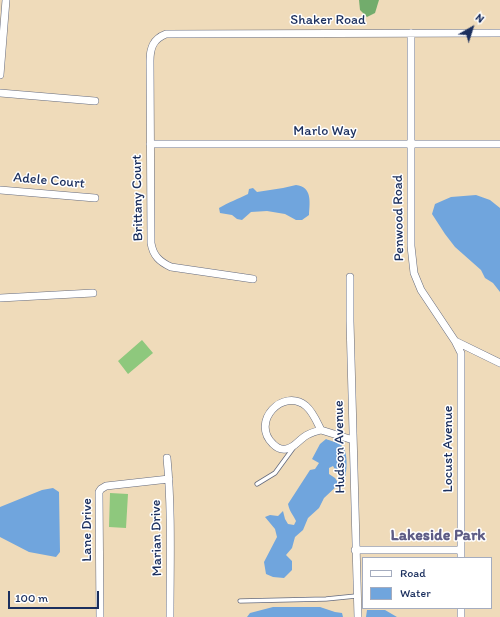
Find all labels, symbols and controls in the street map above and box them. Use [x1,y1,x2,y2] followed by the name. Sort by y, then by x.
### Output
[452,8,492,48] north arrow
[473,11,487,26] text: N
[290,12,366,28] street label: Shaker Road
[293,123,357,139] street label: Marlo Way
[129,154,147,242] street label: Brittany Court
[13,170,85,192] street label: Adele Court
[390,174,408,262] street label: Penwood Road
[331,400,349,494] street label: Hudson Avenue
[440,406,456,492] street label: Locust Avenue
[79,498,95,562] street label: Lane Drive
[148,499,166,577] street label: Marian Drive
[391,526,485,546] district label: Lakeside Park
[362,557,492,609] legend
[400,566,426,580] text: Road
[10,583,101,609] scale bar
[400,586,431,600] text: Water
[15,591,48,605] text: 100 m

